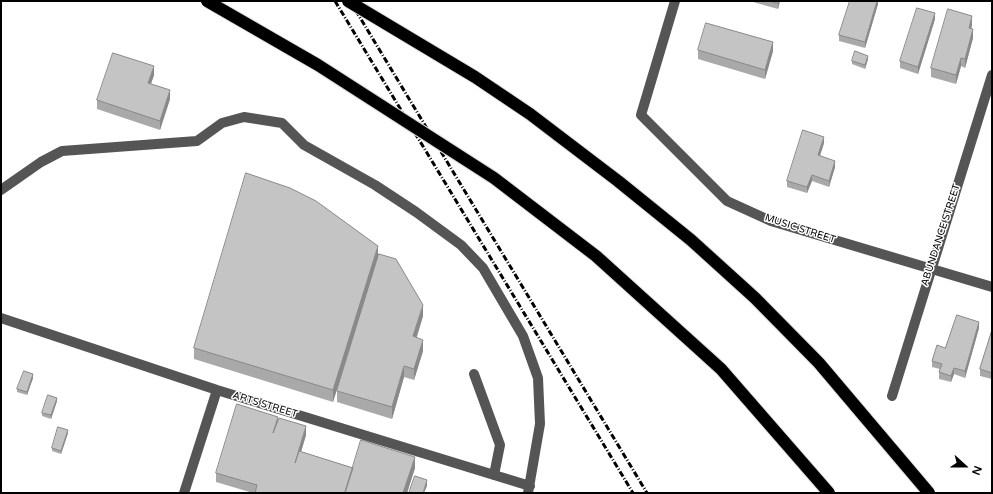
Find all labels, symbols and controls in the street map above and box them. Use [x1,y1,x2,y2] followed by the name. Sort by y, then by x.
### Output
[919,182,963,288] street label: ABUNDANCE STREET
[763,212,837,246] street label: MUSIC STREET
[231,389,299,421] street label: ARTS STREET
[945,446,985,486] north arrow
[969,464,984,477] text: N

